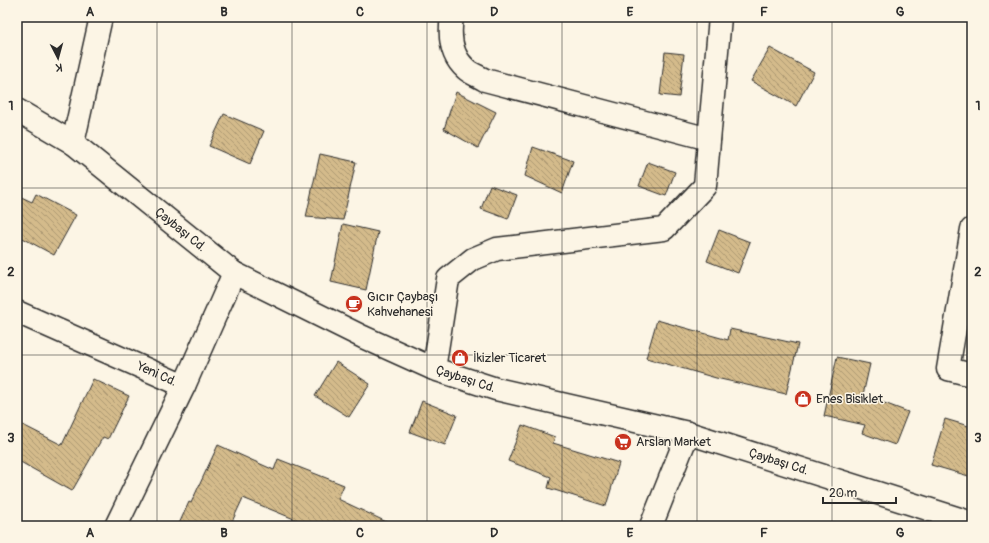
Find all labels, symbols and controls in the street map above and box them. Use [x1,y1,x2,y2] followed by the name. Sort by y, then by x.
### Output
[86,4,95,20] text: A
[220,4,228,20] text: B
[356,4,364,20] text: C
[490,4,498,20] text: D
[627,4,634,20] text: E
[760,4,768,20] text: F
[896,4,905,20] text: G
[38,38,78,78] north arrow
[55,61,63,74] text: K
[8,98,14,114] text: 1
[975,98,981,114] text: 1
[151,204,209,255] street label: Çaybaşı Cd.
[7,264,15,280] text: 2
[974,264,982,280] text: 2
[367,289,438,320] place label: Gıcır Çaybaşı Kahvehanesi
[344,294,364,314] cafe icon: Gıcır Çaybaşı Kahvehanesi
[450,348,470,368] shop icon: İkizler Ticaret
[473,350,547,366] place label: İkizler Ticaret
[133,358,179,390] street label: Yeni Cd.
[434,362,497,396] street label: Çaybaşı Cd.
[793,389,813,409] shop icon: Enes Bisiklet
[816,391,884,407] place label: Enes Bisiklet
[7,430,15,446] text: 3
[974,430,982,446] text: 3
[613,432,633,452] supermarket icon: Arslan Market
[636,434,712,450] place label: Arslan Market
[747,445,810,479] street label: Çaybaşı Cd.
[823,479,896,505] scale bar
[829,486,858,501] text: 20 m
[86,525,95,541] text: A
[220,525,228,541] text: B
[356,525,364,541] text: C
[490,525,498,541] text: D
[627,525,634,541] text: E
[760,525,768,541] text: F
[896,525,905,541] text: G

